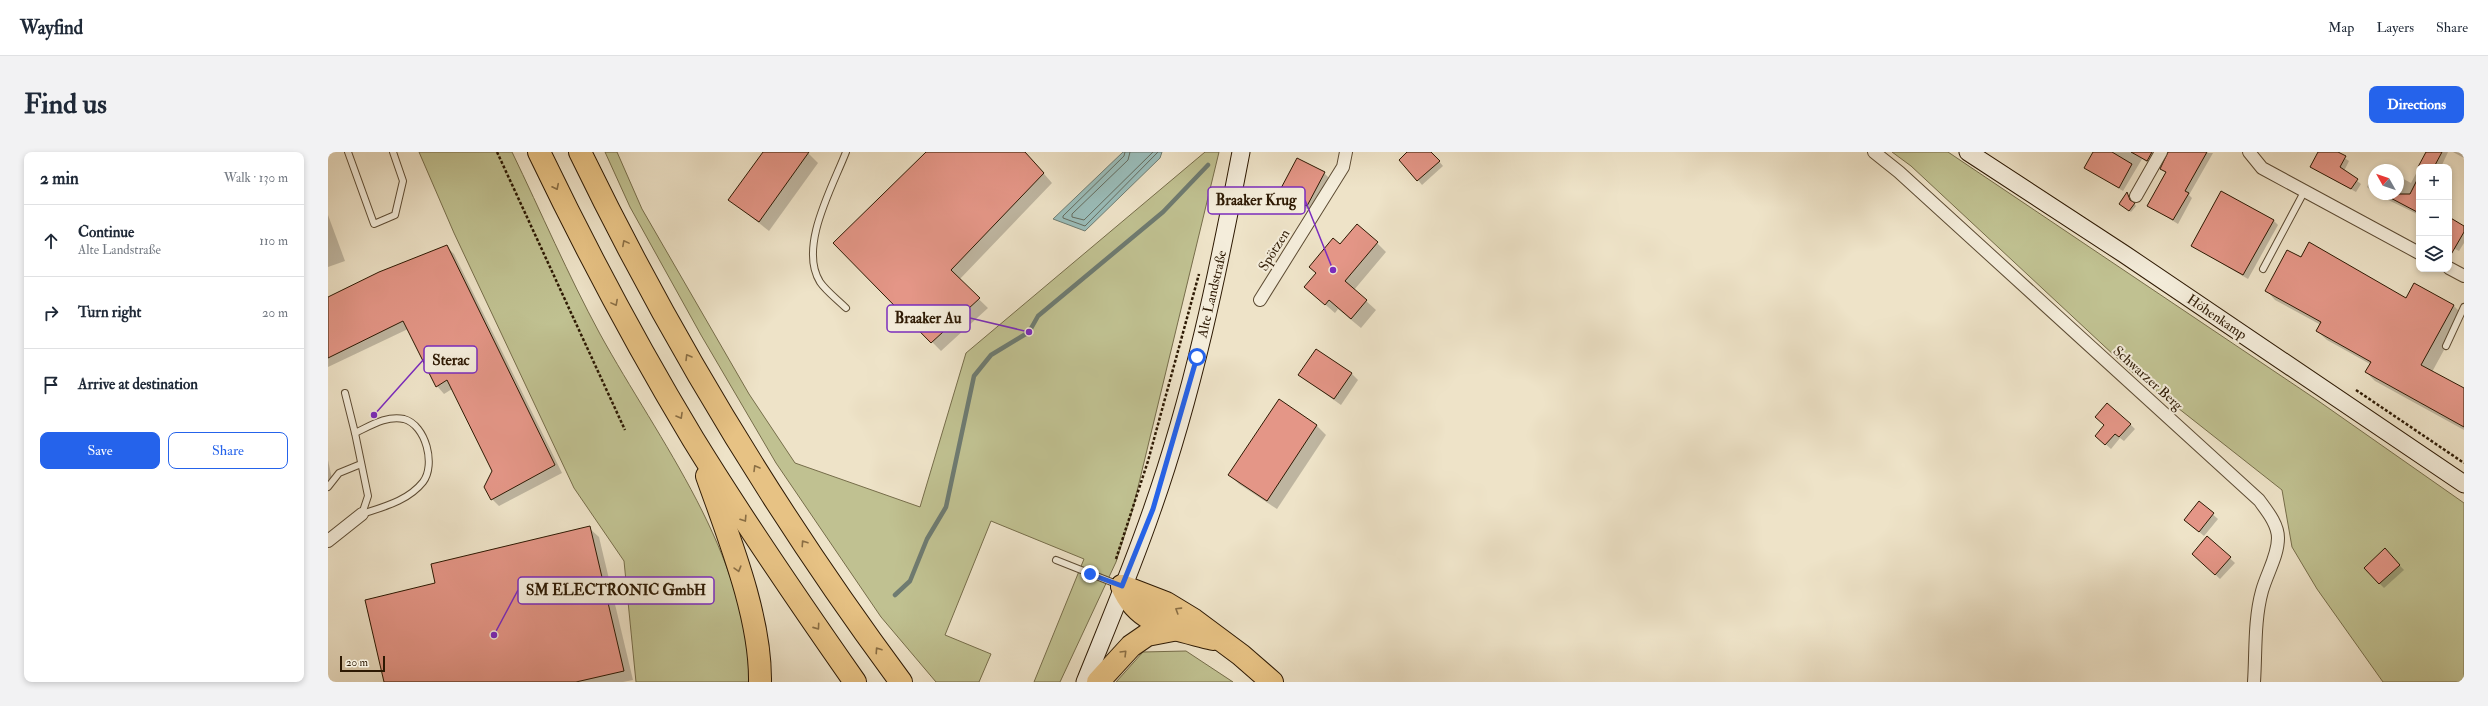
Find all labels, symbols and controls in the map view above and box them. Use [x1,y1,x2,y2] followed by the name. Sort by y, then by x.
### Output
[20,16,83,40] text: Wayfind
[2328,19,2354,36] text: Map
[2376,19,2414,36] text: Layers
[2436,19,2468,36] text: Share
[2369,86,2464,123] button: Directions
[24,87,107,122] text: Find us
[2368,164,2404,200] north arrow
[2416,164,2452,272] map controls
[2416,164,2452,200] button: +
[40,168,79,189] text: 2 min
[224,170,288,186] text: Walk · 130 m
[551,183,559,190] one-way arrow
[1208,187,1305,214] callout: Braaker Krug
[1216,191,1297,211] text: Braaker Krug
[2416,200,2452,236] button: −
[78,223,134,242] text: Continue
[1255,226,1294,275] street label: Spötzen
[40,230,62,252] icon: ahead
[259,233,288,249] text: 110 m
[2416,236,2452,272] button: layers
[623,240,630,247] one-way arrow
[78,242,161,258] text: Alte Landstraße
[1193,248,1230,340] street label: Alte Landstraße
[2183,291,2250,344] street label: Höhenkamp
[611,299,618,306] one-way arrow
[40,302,62,324] icon: right
[78,303,141,322] text: Turn right
[262,305,288,321] text: 20 m
[887,305,970,332] callout: Braaker Au
[895,309,962,328] text: Braaker Au
[2110,342,2187,415] street label: Schwarzer Berg
[424,346,477,373] callout: Sterac
[1188,348,1206,366] route start
[432,351,471,370] text: Sterac
[685,354,692,361] one-way arrow
[40,374,62,396] icon: arrive
[78,375,198,394] text: Arrive at destination
[675,412,682,419] one-way arrow
[40,432,160,469] button: Save
[168,432,288,469] button: Share
[753,465,760,472] one-way arrow
[740,515,747,522] one-way arrow
[801,540,809,547] one-way arrow
[733,565,742,572] one-way arrow
[1081,565,1099,583] route end
[518,577,714,604] callout: SM ELECTRONIC GmbH
[526,581,706,600] text: SM ELECTRONIC GmbH
[1175,608,1182,615] one-way arrow
[812,623,819,630] one-way arrow
[876,648,883,655] one-way arrow
[1119,650,1127,658] one-way arrow
[340,654,385,673] scale bar
[346,656,368,669] text: 20 m

